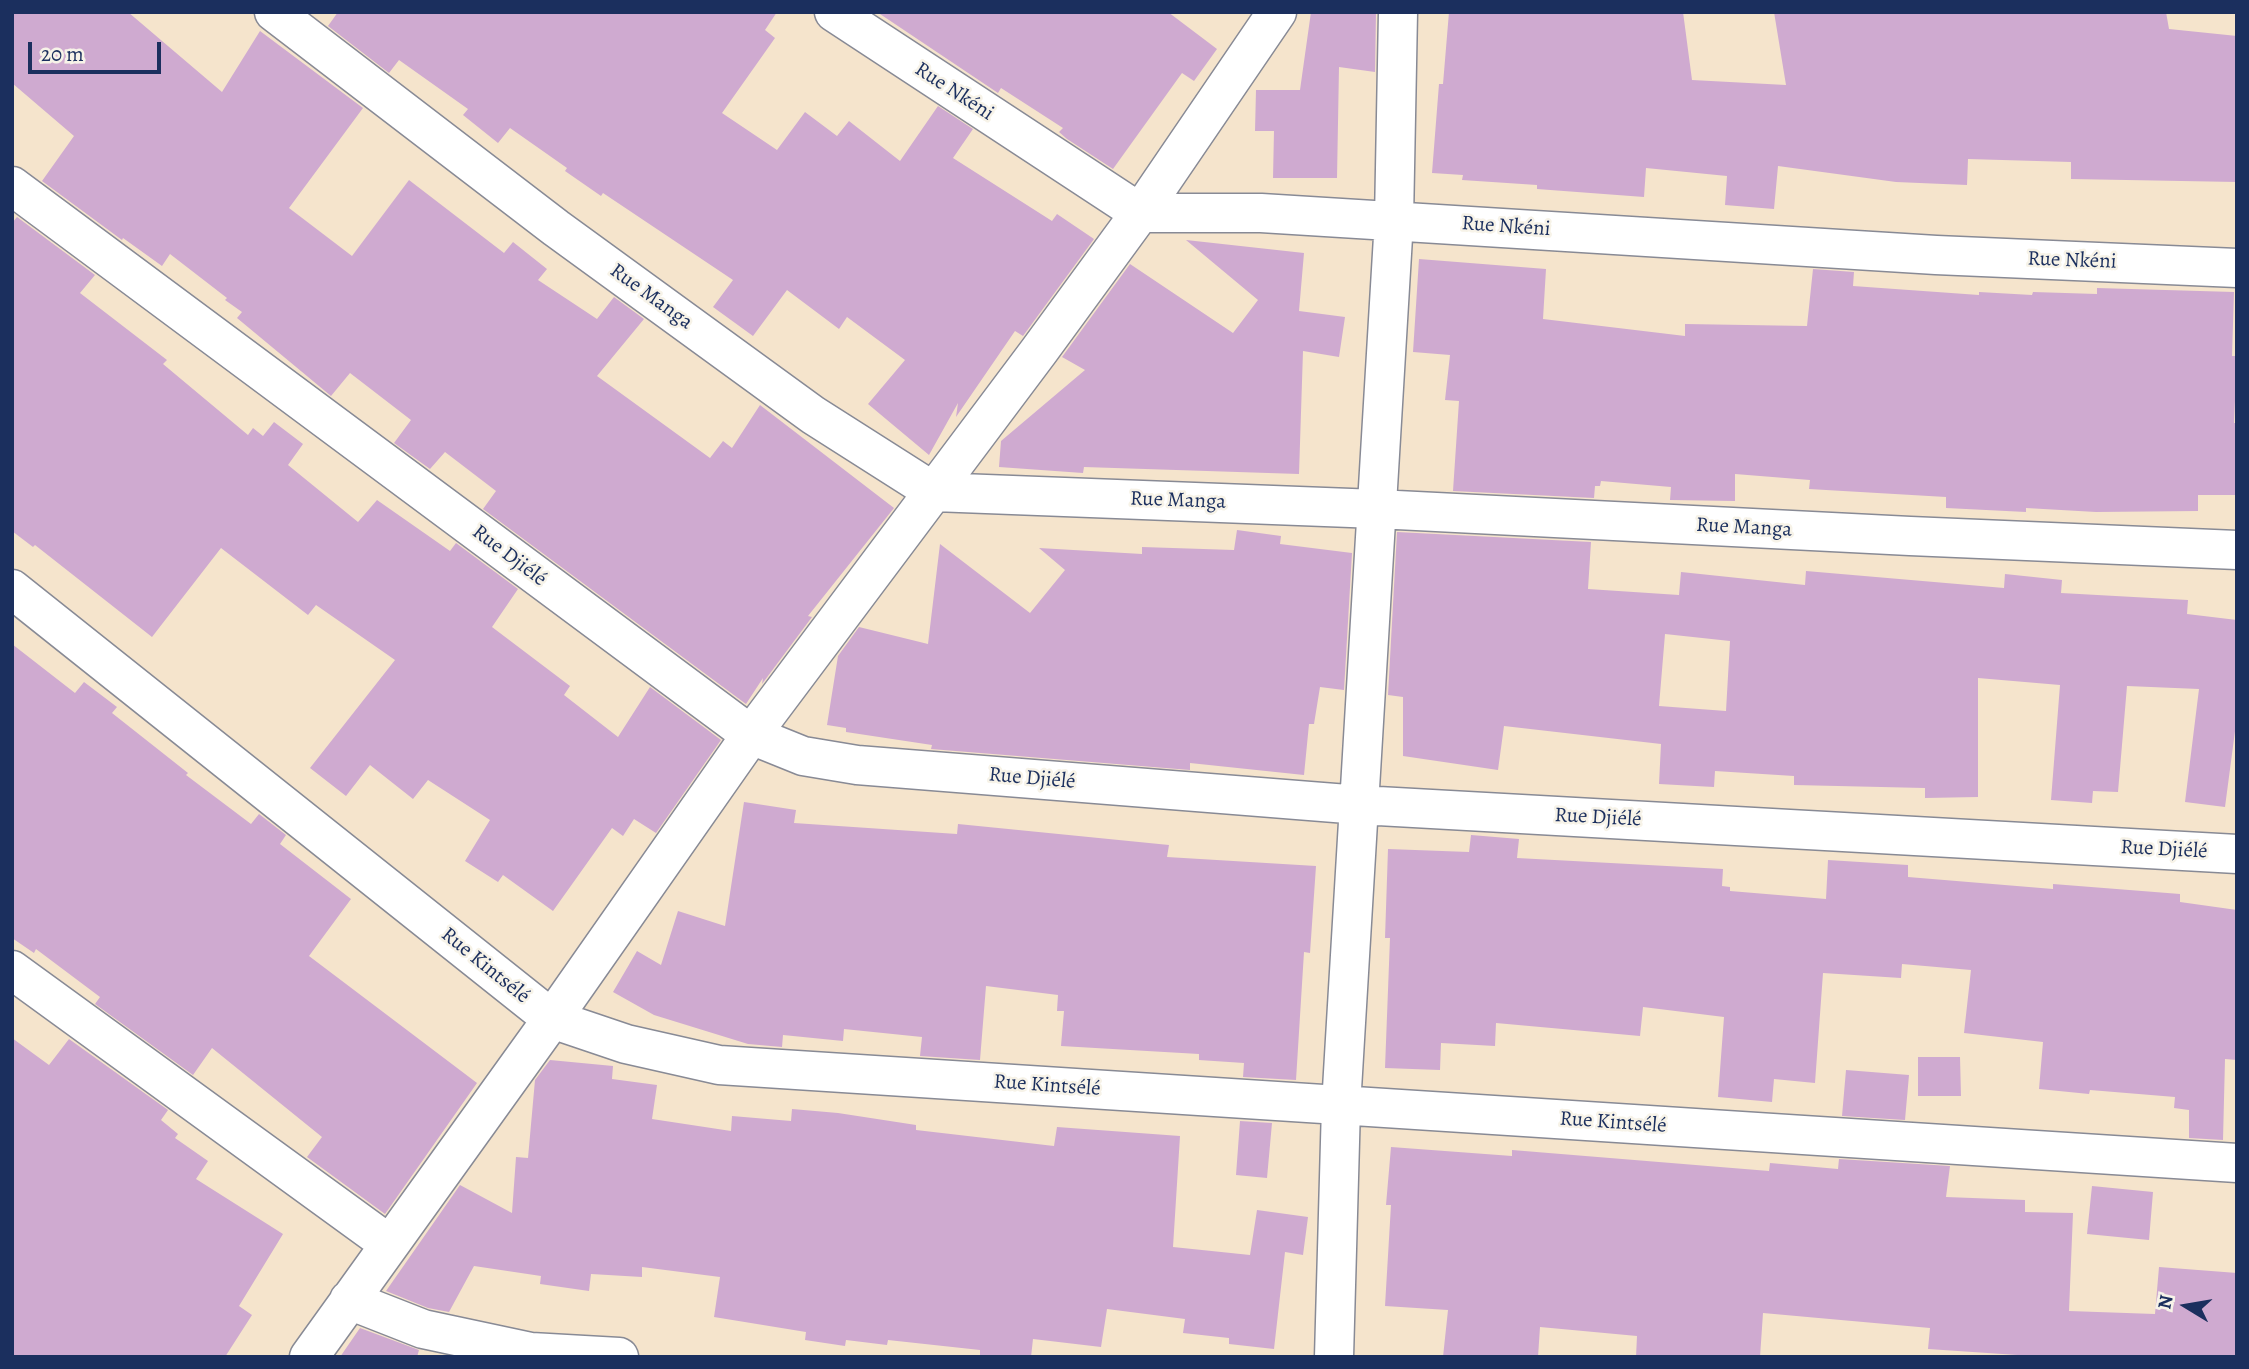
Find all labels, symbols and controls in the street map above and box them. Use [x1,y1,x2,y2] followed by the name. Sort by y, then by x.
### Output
[32,28,164,72] scale bar
[41,40,84,68] text: 20 m
[910,57,998,127] street label: Rue Nkéni
[1461,211,1551,243] street label: Rue Nkéni
[2027,247,2117,275] street label: Rue Nkéni
[605,259,697,335] street label: Rue Manga
[1130,487,1226,515] street label: Rue Manga
[1695,513,1793,543] street label: Rue Manga
[467,520,551,592] street label: Rue Djiélé
[988,763,1076,795] street label: Rue Djiélé
[1554,803,1642,833] street label: Rue Djiélé
[2120,835,2208,865] street label: Rue Djiélé
[435,923,535,1009] street label: Rue Kintsélé
[993,1070,1101,1102] street label: Rue Kintsélé
[1559,1107,1667,1139] street label: Rue Kintsélé
[2151,1271,2221,1341] north arrow
[2151,1293,2179,1311] text: N

